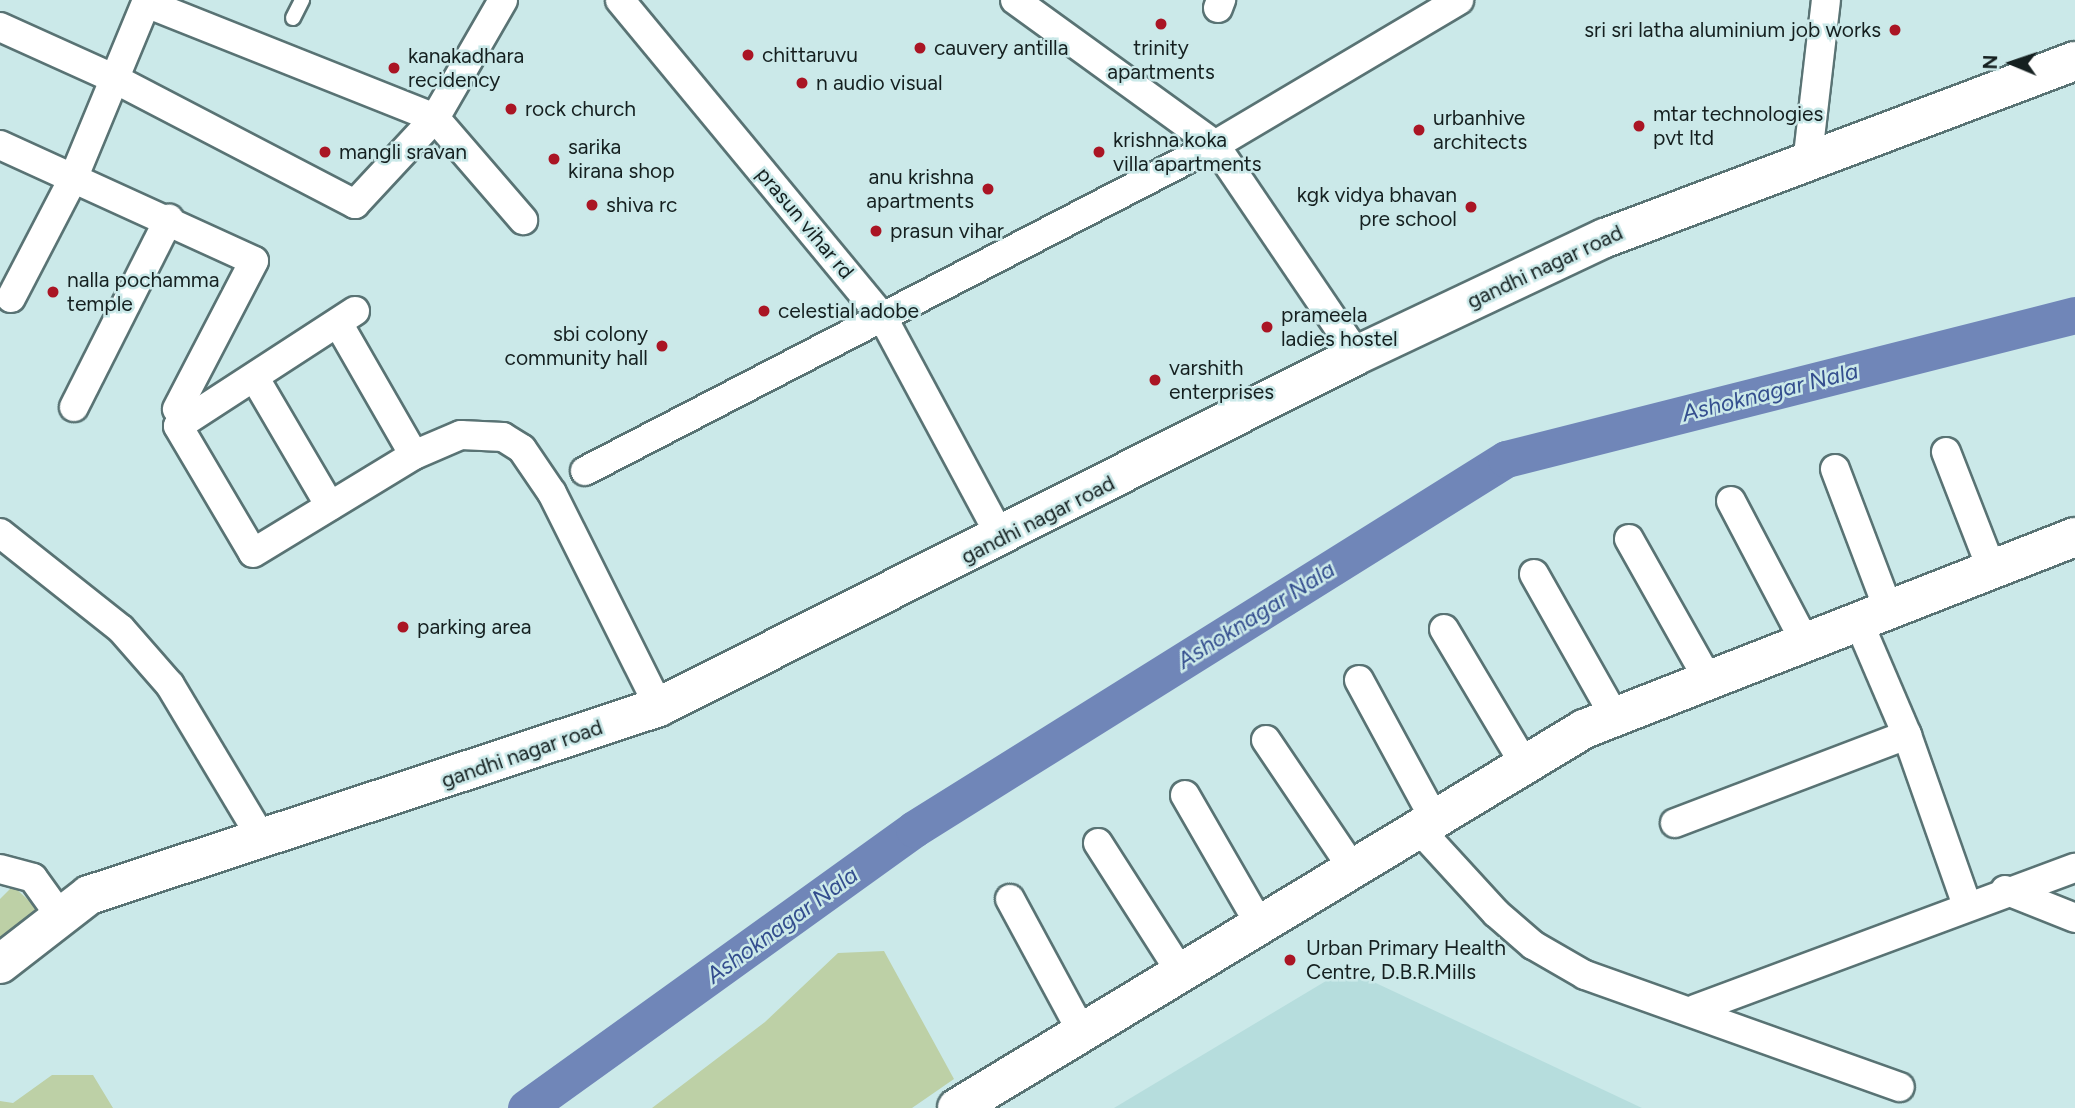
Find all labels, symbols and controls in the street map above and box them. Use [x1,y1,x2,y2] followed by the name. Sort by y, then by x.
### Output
[1153,16,1169,32] marker: trinity apartments
[1584,17,1881,43] place label: sri sri latha aluminium job works
[1887,22,1903,38] marker: sri sri latha aluminium job works
[1977,28,2047,98] north arrow
[934,35,1068,61] place label: cauvery antilla
[1107,35,1215,85] place label: trinity apartments
[912,40,928,56] marker: cauvery antilla
[762,42,858,68] place label: chittaruvu
[408,43,524,93] place label: kanakadhara recidency
[740,47,756,63] marker: chittaruvu
[1979,55,2002,70] text: N
[386,60,402,76] marker: kanakadhara recidency
[816,70,943,96] place label: n audio visual
[794,75,810,91] marker: n audio visual
[525,96,636,122] place label: rock church
[503,101,519,117] marker: rock church
[1653,101,1823,151] place label: mtar technologies pvt ltd
[1433,105,1527,155] place label: urbanhive architects
[1631,118,1647,134] marker: mtar technologies pvt ltd
[1411,122,1427,138] marker: urbanhive architects
[1113,127,1262,177] place label: krishna koka villa apartments
[568,134,675,184] place label: sarika kirana shop
[339,139,467,165] place label: mangli sravan
[317,144,333,160] marker: mangli sravan
[1091,144,1107,160] marker: krishna koka villa apartments
[546,151,562,167] marker: sarika kirana shop
[751,162,859,284] street label: prasun vihar rd
[866,164,974,214] place label: anu krishna apartments
[980,181,996,197] marker: anu krishna apartments
[1297,182,1457,232] place label: kgk vidya bhavan pre school
[606,192,677,218] place label: shiva rc
[584,197,600,213] marker: shiva rc
[1463,199,1479,215] marker: kgk vidya bhavan pre school
[890,218,1004,244] place label: prasun vihar
[1463,220,1627,314] street label: gandhi nagar road
[868,223,884,239] marker: prasun vihar
[67,267,219,317] place label: nalla pochamma temple
[45,284,61,300] marker: nalla pochamma temple
[778,298,919,324] place label: celestial adobe
[1281,302,1398,352] place label: prameela ladies hostel
[756,303,772,319] marker: celestial adobe
[1259,319,1275,335] marker: prameela ladies hostel
[505,321,648,371] place label: sbi colony community hall
[654,338,670,354] marker: sbi colony community hall
[1169,355,1274,405] place label: varshith enterprises
[1679,357,1861,427] water label: Ashoknagar Nala
[1147,372,1163,388] marker: varshith enterprises
[957,470,1119,570] street label: gandhi nagar road
[1172,555,1340,675] water label: Ashoknagar Nala
[417,614,531,640] place label: parking area
[395,619,411,635] marker: parking area
[438,715,606,793] street label: gandhi nagar road
[701,861,863,989] water label: Ashoknagar Nala
[1306,935,1506,985] place label: Urban Primary Health Centre, D.B.R.Mills
[1280,950,1300,970] marker: Urban Primary Health Centre, D.B.R.Mills

